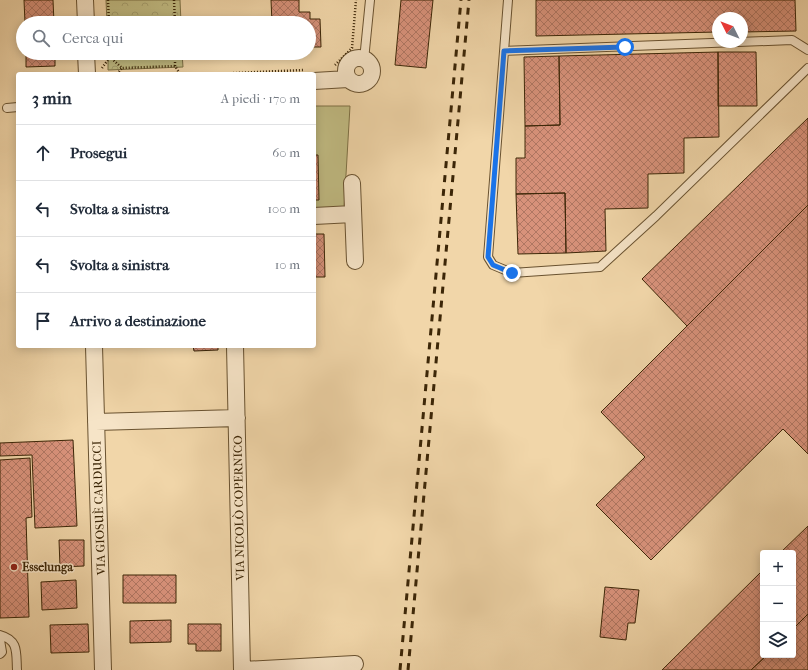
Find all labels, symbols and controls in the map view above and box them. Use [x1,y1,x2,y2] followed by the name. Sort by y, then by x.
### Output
[712,12,748,48] north arrow
[16,16,316,60] search box
[30,27,52,49] icon: search
[62,29,123,47] text: Cerca qui
[616,38,634,56] route start
[32,88,72,108] text: 3 min
[221,91,300,106] text: A piedi · 170 m
[32,142,54,164] icon: ahead
[70,144,127,162] text: Prosegui
[272,145,300,160] text: 60 m
[32,198,54,220] icon: left
[70,200,169,218] text: Svolta a sinistra
[267,201,300,216] text: 100 m
[32,254,54,276] icon: left
[70,256,169,274] text: Svolta a sinistra
[275,257,300,272] text: 10 m
[503,264,521,282] route end
[32,310,54,332] icon: arrive
[70,312,206,330] text: Arrivo a destinazione
[230,435,247,582] street label: VIA NICOLÒ COPERNICO
[89,440,108,576] street label: VIA GIOSUÈ CARDUCCI
[760,550,796,658] map controls
[760,550,796,586] button: +
[22,560,73,575] place label: Esselunga
[9,562,19,572] marker: Esselunga
[760,586,796,622] button: −
[760,622,796,658] button: layers

